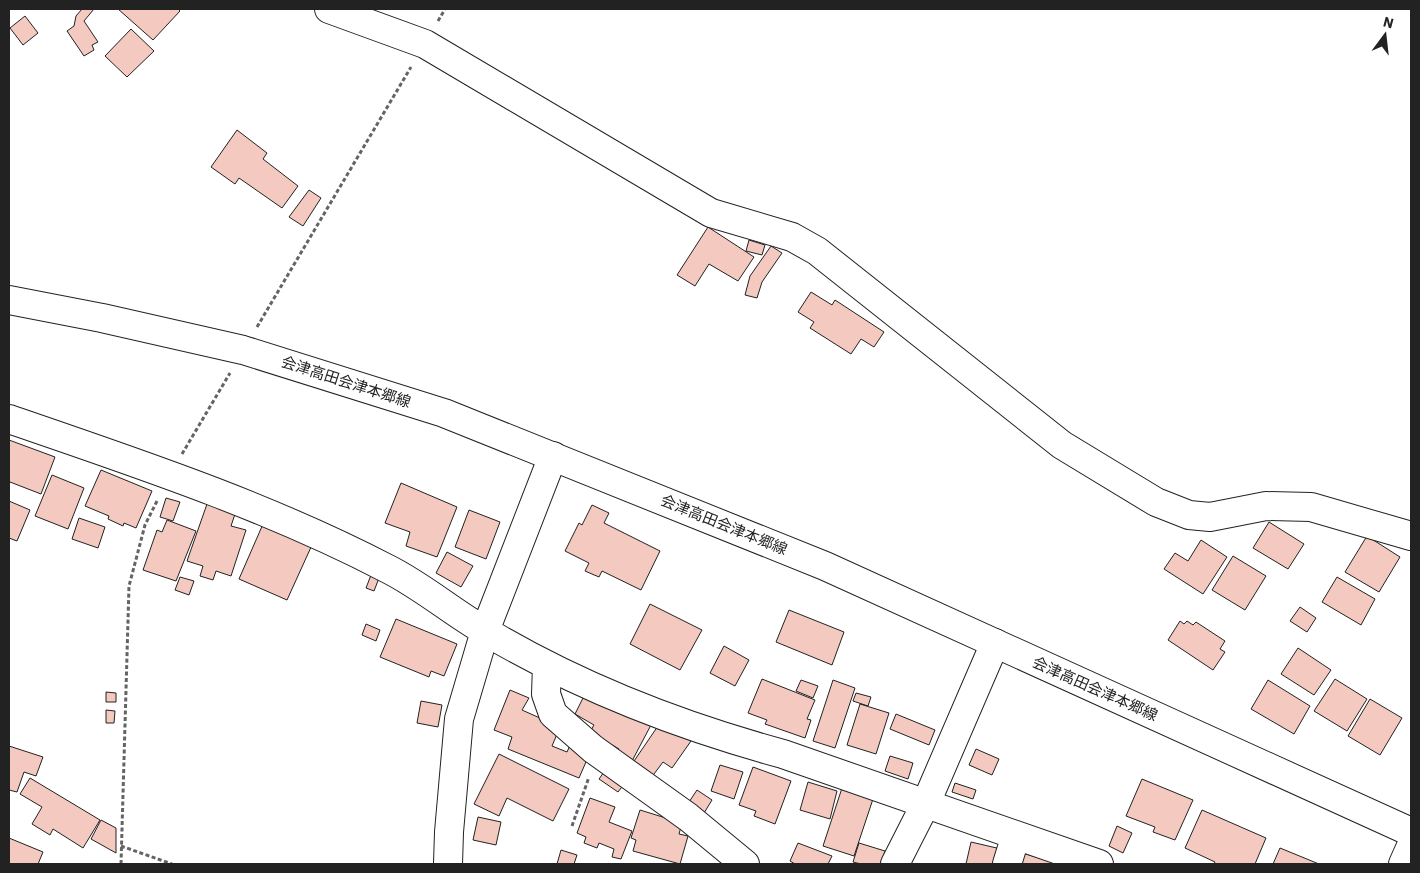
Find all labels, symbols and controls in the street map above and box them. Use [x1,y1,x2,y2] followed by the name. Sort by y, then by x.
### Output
[1360,10,1410,60] north arrow
[1381,12,1396,32] text: N
[279,352,413,411] street label: 会津高田会津本郷線
[658,490,790,559] street label: 会津高田会津本郷線
[1030,652,1161,725] street label: 会津高田会津本郷線

